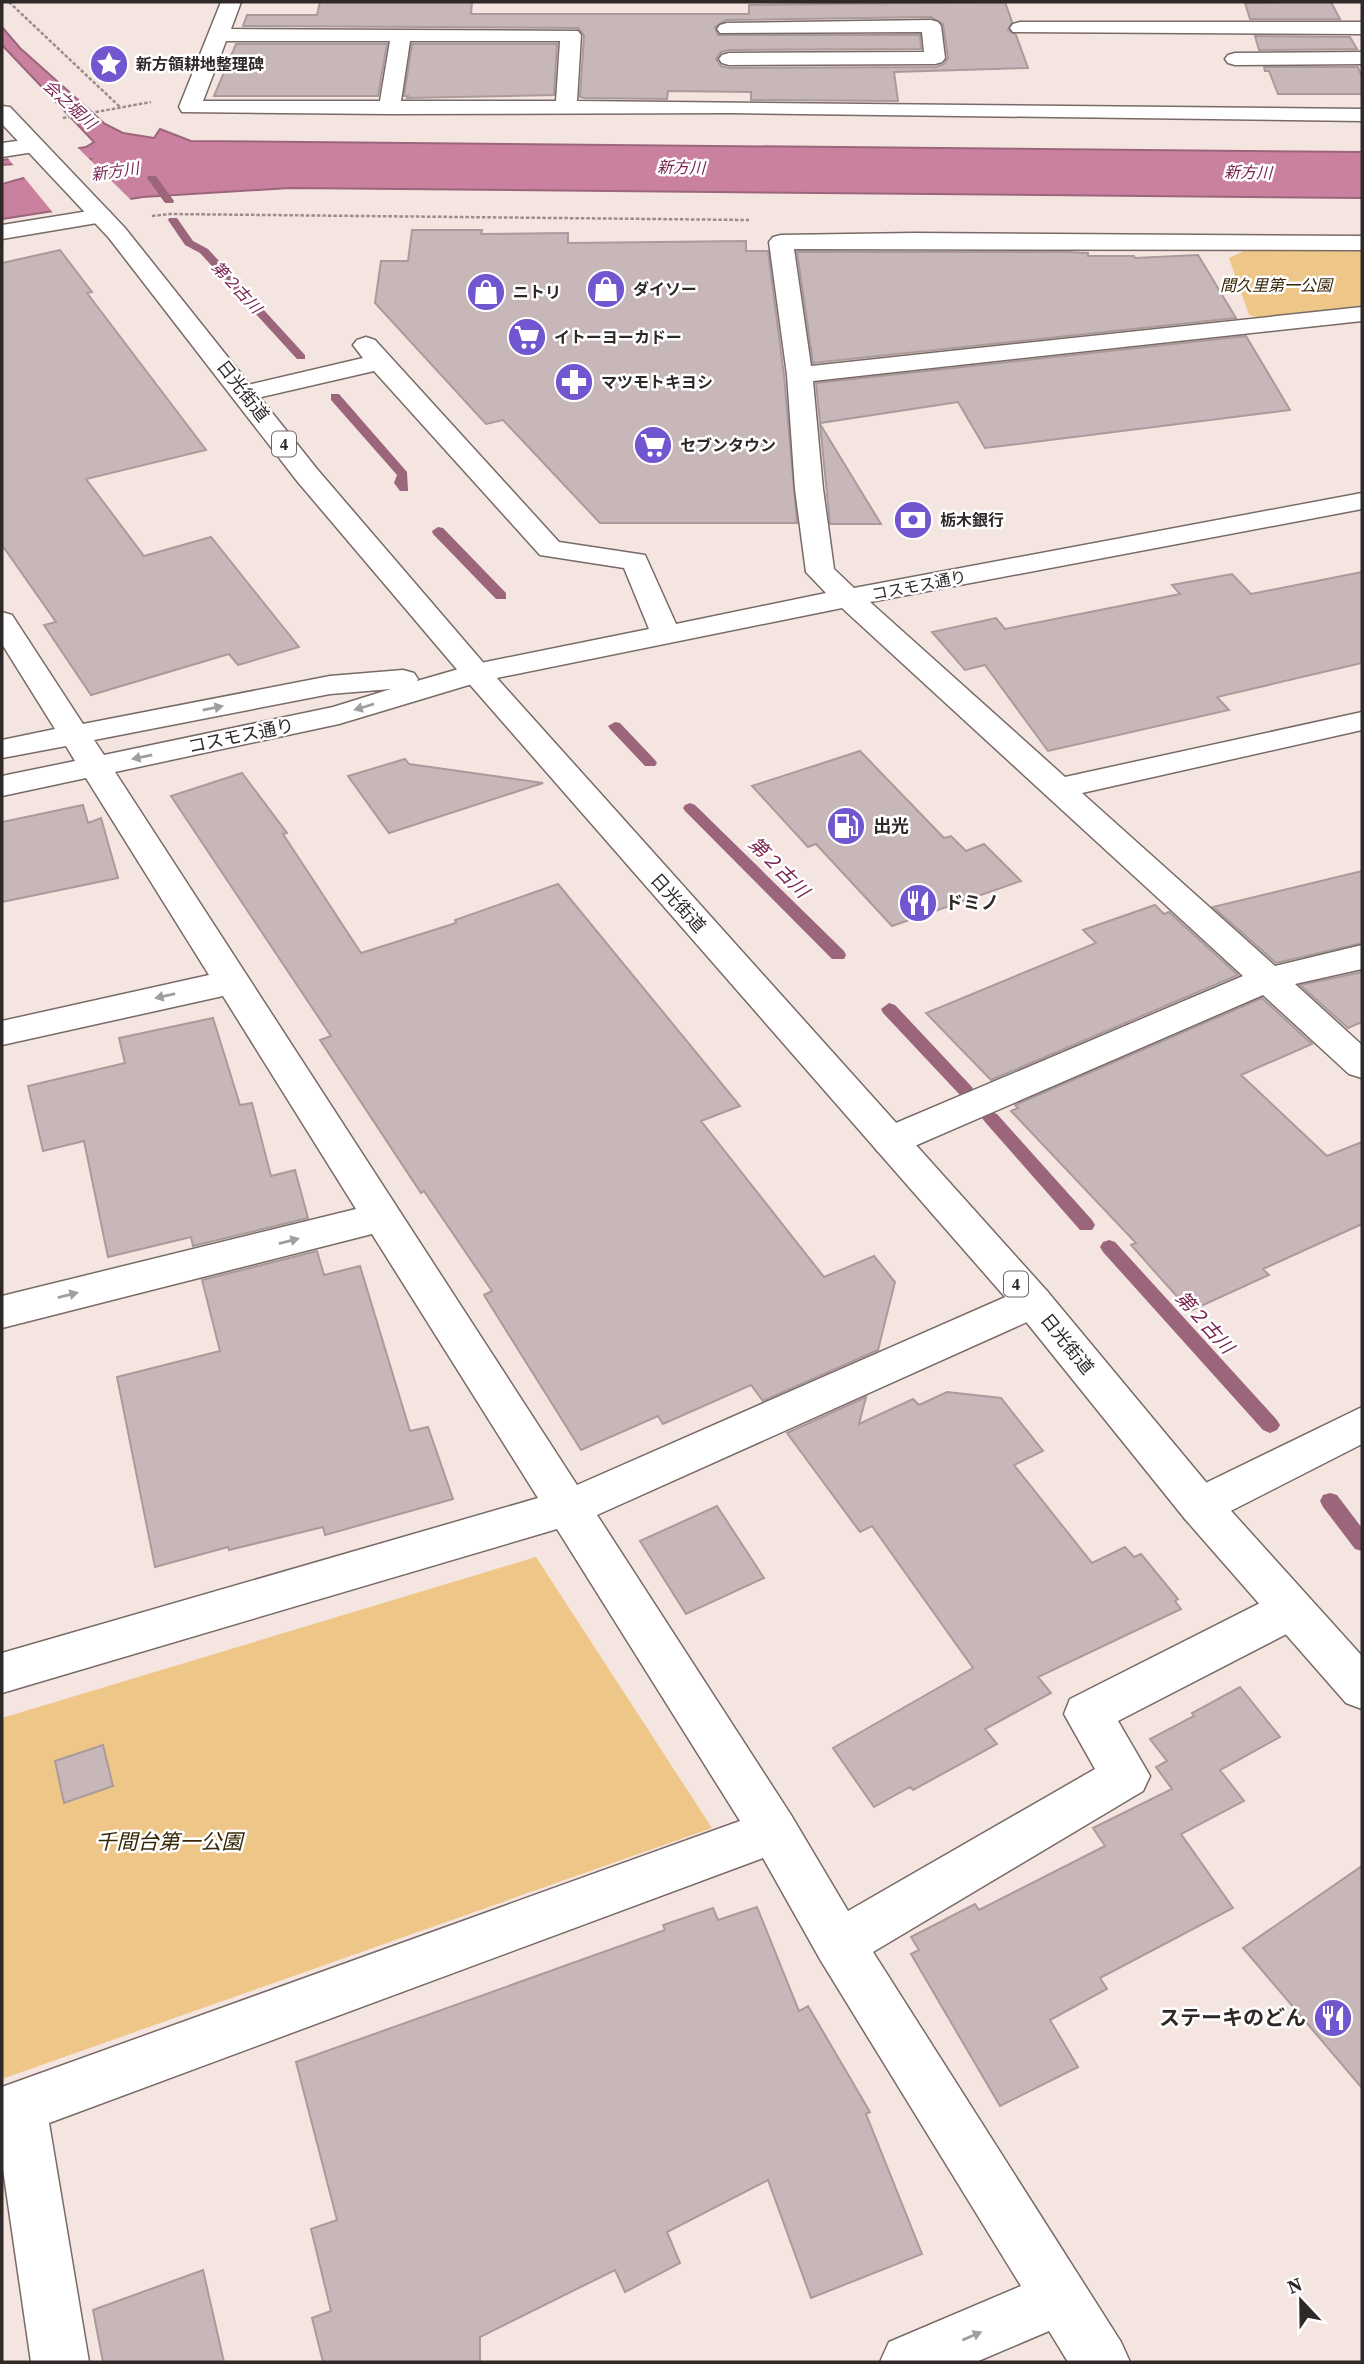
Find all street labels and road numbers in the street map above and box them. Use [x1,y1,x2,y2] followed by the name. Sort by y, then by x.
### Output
[211,355,275,427] street label: 日光街道
[272,432,296,457] road number: 4
[870,565,968,605] street label: コスモス通り
[185,712,296,759] street label: コスモス通り
[645,868,712,938] street label: 日光街道
[1004,1272,1028,1296] road number: 4
[1035,1308,1100,1380] street label: 日光街道

